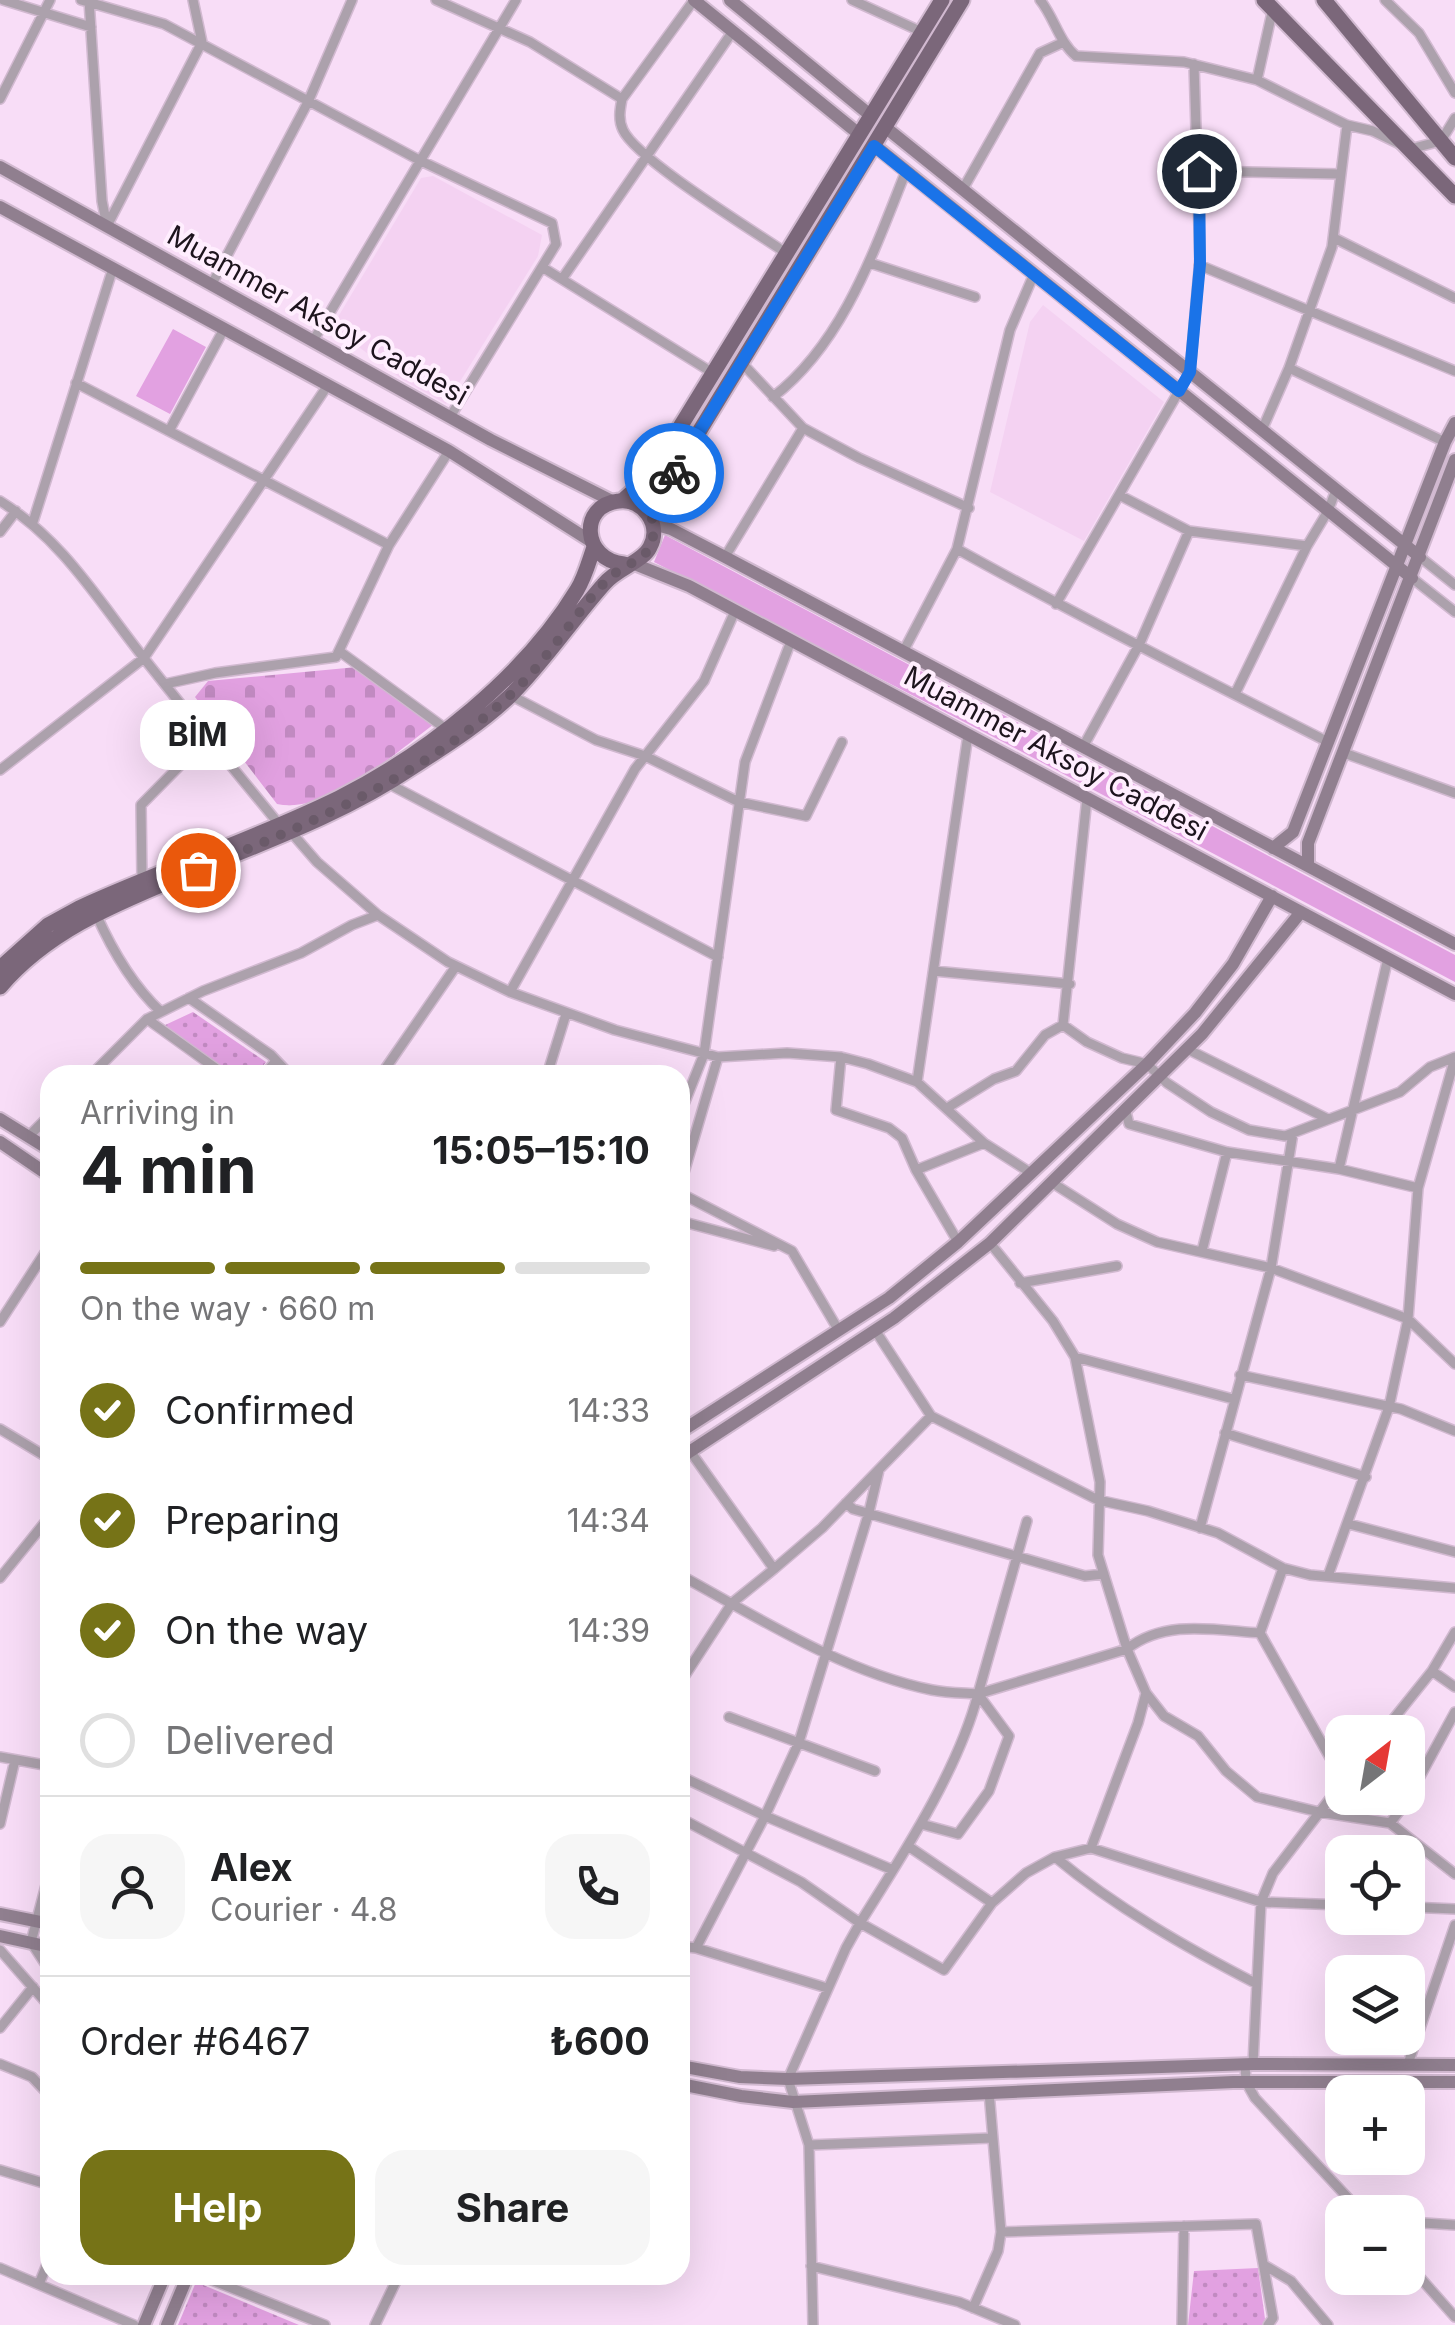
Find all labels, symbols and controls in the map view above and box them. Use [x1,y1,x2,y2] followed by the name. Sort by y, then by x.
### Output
[1157,129,1242,214] pin
[1172,144,1227,199] icon: home
[161,218,475,412] street label: Muammer Aksoy Caddesi
[624,423,724,523] courier
[647,446,702,501] icon: bike
[898,658,1214,848] street label: Muammer Aksoy Caddesi
[140,700,256,770] callout: BİM
[168,715,227,754] text: BİM
[156,828,241,913] pin
[171,843,226,898] icon: bag
[80,1093,235,1132] text: Arriving in
[432,1127,650,1173] text: 15:05–15:10
[80,1130,257,1209] text: 4 min
[80,1289,375,1328] text: On the way · 660 m
[80,1383,135,1438] icon: check
[165,1387,355,1433] text: Confirmed
[568,1391,650,1430] text: 14:33
[80,1493,135,1548] icon: check
[165,1497,340,1543] text: Preparing
[567,1501,650,1540] text: 14:34
[80,1603,135,1658] icon: check
[165,1607,368,1653] text: On the way
[567,1611,650,1650] text: 14:39
[1325,1715,1425,1815] north arrow
[1325,1715,1425,2295] map controls
[165,1717,335,1763] text: Delivered
[80,1834,185,1939] button: person
[545,1834,650,1939] button: phone
[1325,1835,1425,1935] button: locate
[210,1844,293,1890] text: Alex
[210,1890,398,1929] text: Courier · 4.8
[1325,1955,1425,2055] button: layers
[80,2018,310,2064] text: Order #6467
[550,2018,650,2064] text: ₺600
[1325,2075,1425,2175] button: +
[80,2150,355,2265] button: Help
[375,2150,650,2265] button: Share
[1325,2195,1425,2295] button: −

